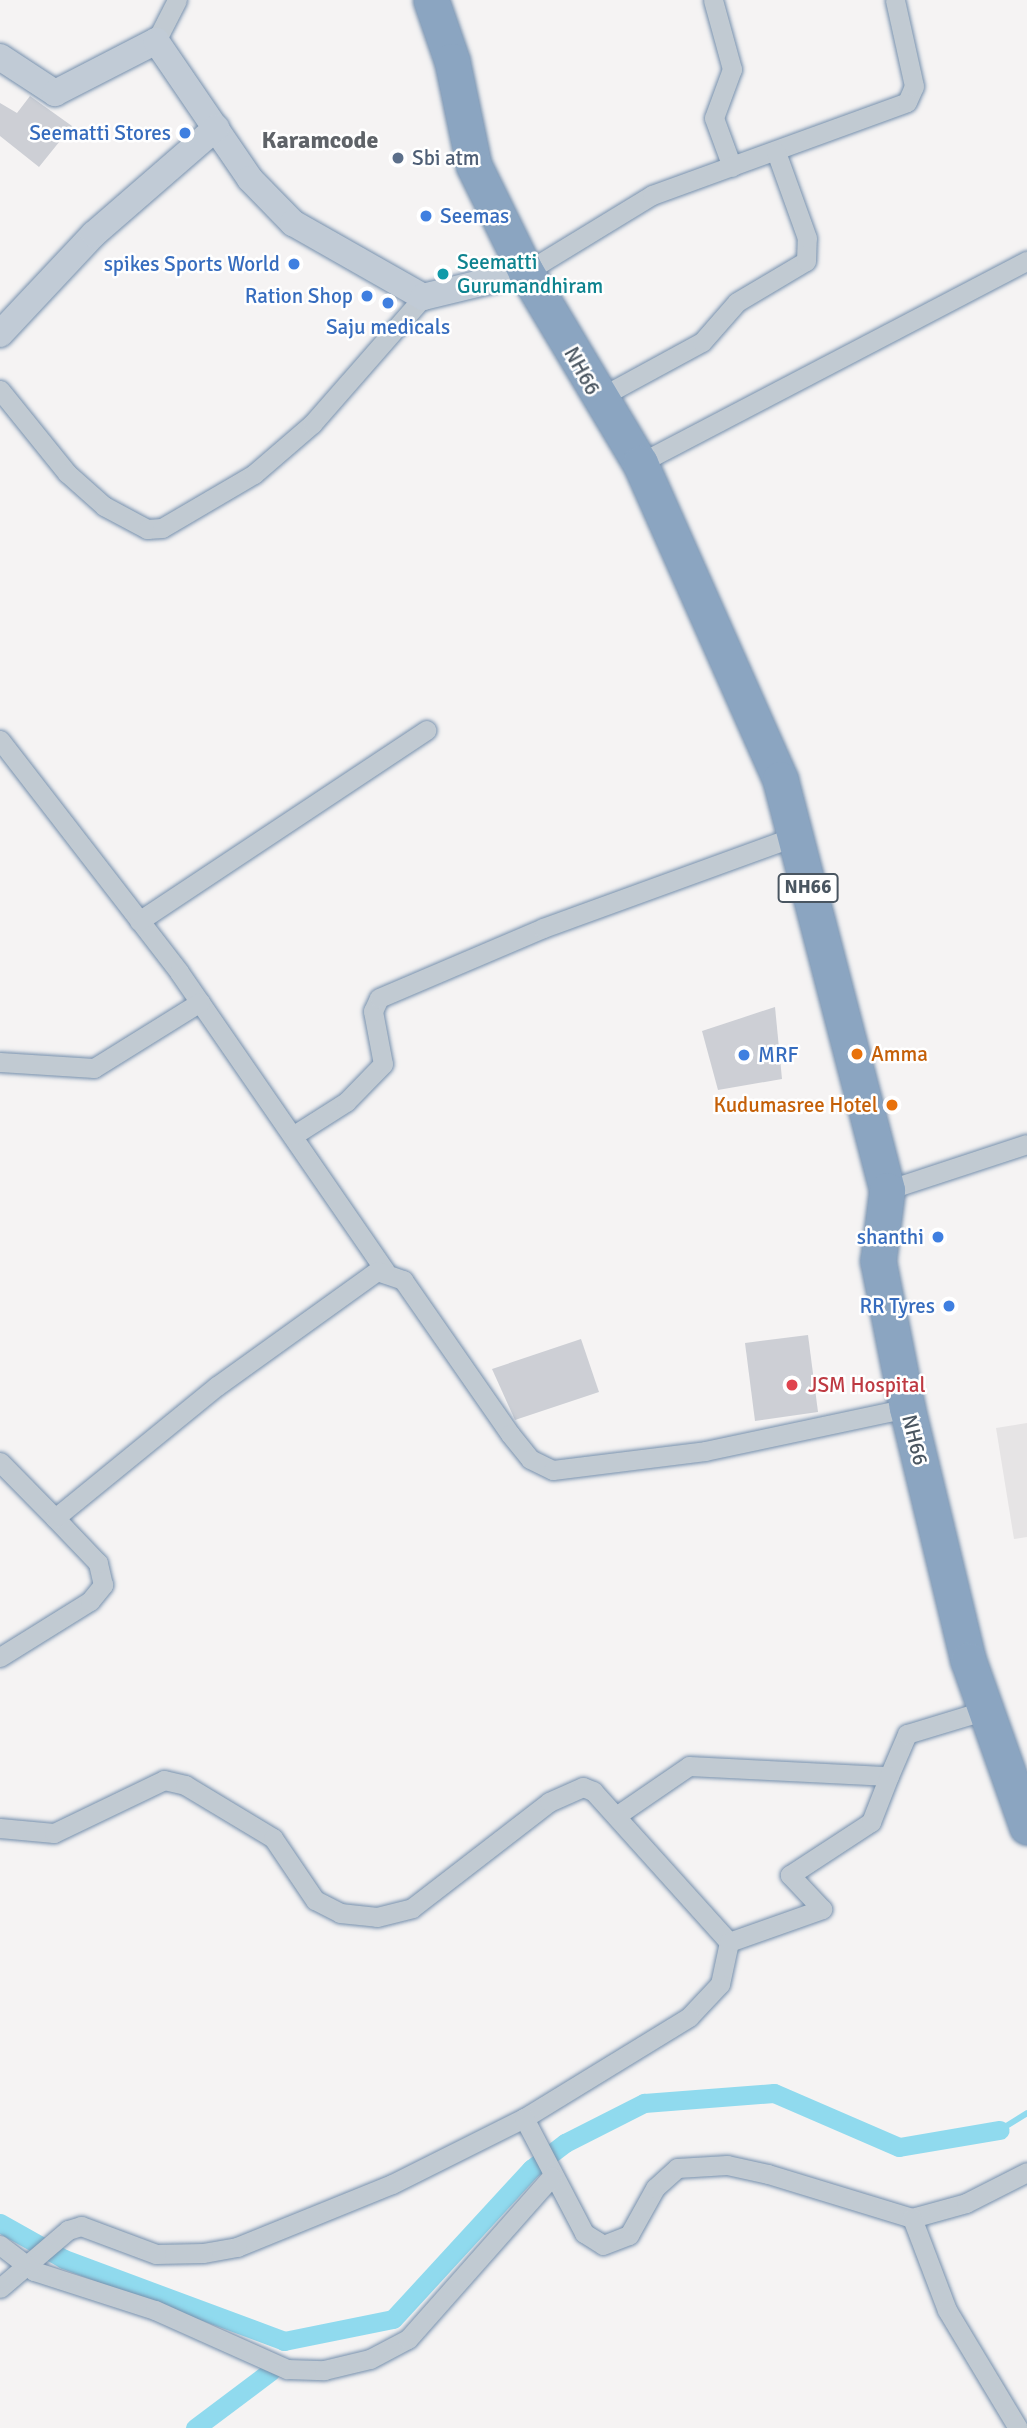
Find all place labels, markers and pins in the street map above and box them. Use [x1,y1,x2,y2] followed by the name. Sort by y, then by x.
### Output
[29,120,171,146] place label: Seematti Stores
[177,125,193,141] marker: Seematti Stores
[412,145,480,171] place label: Sbi atm
[390,150,406,166] marker: Sbi atm
[440,203,509,229] place label: Seemas
[418,208,434,224] marker: Seemas
[457,249,603,299] place label: Seematti Gurumandhiram
[104,251,280,277] place label: spikes Sports World
[286,256,302,272] marker: spikes Sports World
[435,266,451,282] marker: Seematti Gurumandhiram
[245,283,353,309] place label: Ration Shop
[359,288,375,304] marker: Ration Shop
[380,295,396,311] marker: Saju medicals
[326,314,450,340] place label: Saju medicals
[871,1041,928,1067] place label: Amma
[758,1042,799,1068] place label: MRF
[849,1046,865,1062] marker: Amma
[736,1047,752,1063] marker: MRF
[713,1092,878,1118] place label: Kudumasree Hotel
[884,1097,900,1113] marker: Kudumasree Hotel
[857,1224,924,1250] place label: shanthi
[930,1229,946,1245] marker: shanthi
[859,1293,935,1319] place label: RR Tyres
[941,1298,957,1314] marker: RR Tyres
[808,1372,926,1398] place label: JSM Hospital
[782,1375,802,1395] marker: JSM Hospital

